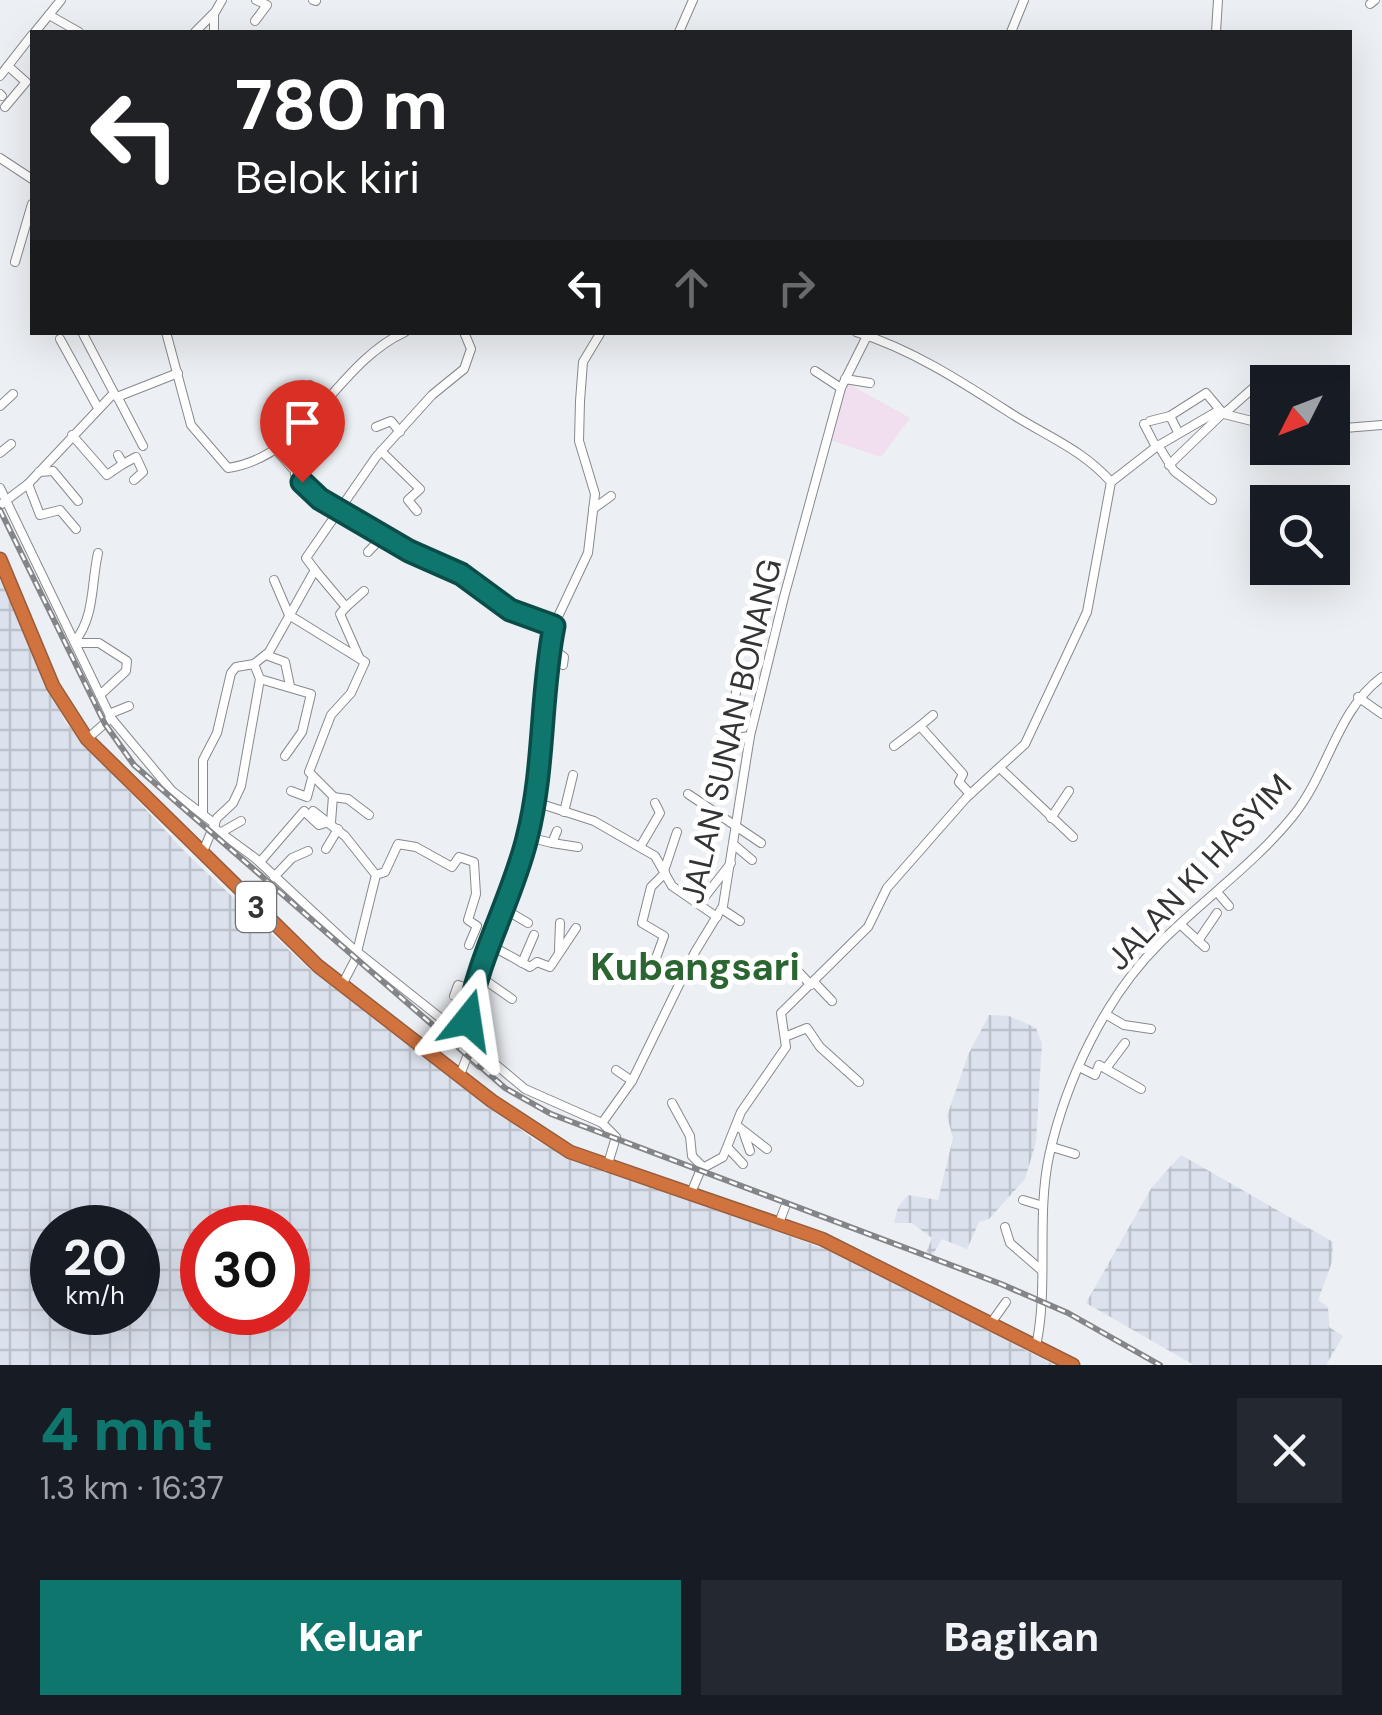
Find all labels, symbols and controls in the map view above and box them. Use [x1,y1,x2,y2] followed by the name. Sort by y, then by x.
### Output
[235,60,448,151] text: 780 m
[70,70,200,200] icon: left
[235,148,420,207] text: Belok kiri
[559,260,614,315] icon: left
[664,260,719,315] icon: ahead
[769,260,824,315] icon: right
[1250,365,1350,465] north arrow
[1250,365,1350,585] map controls
[260,380,345,483] pin
[275,395,330,450] icon: arrive
[1250,485,1350,585] button: search
[671,555,791,907] street label: JALAN SUNAN BONANG
[1097,765,1301,979] street label: JALAN KI HASYIM
[236,882,276,932] road number: 3
[590,942,800,992] district label: Kubangsari
[416,968,520,1072] position arrow
[180,1205,310,1335] speed limit sign: 30
[63,1225,127,1291] text: 20
[65,1279,125,1312] text: km/h
[40,1390,213,1469] text: 4 mnt
[1237,1398,1342,1503] button: close
[40,1467,224,1509] text: 1.3 km · 16:37
[40,1580,681,1695] button: Keluar
[701,1580,1342,1695] button: Bagikan

